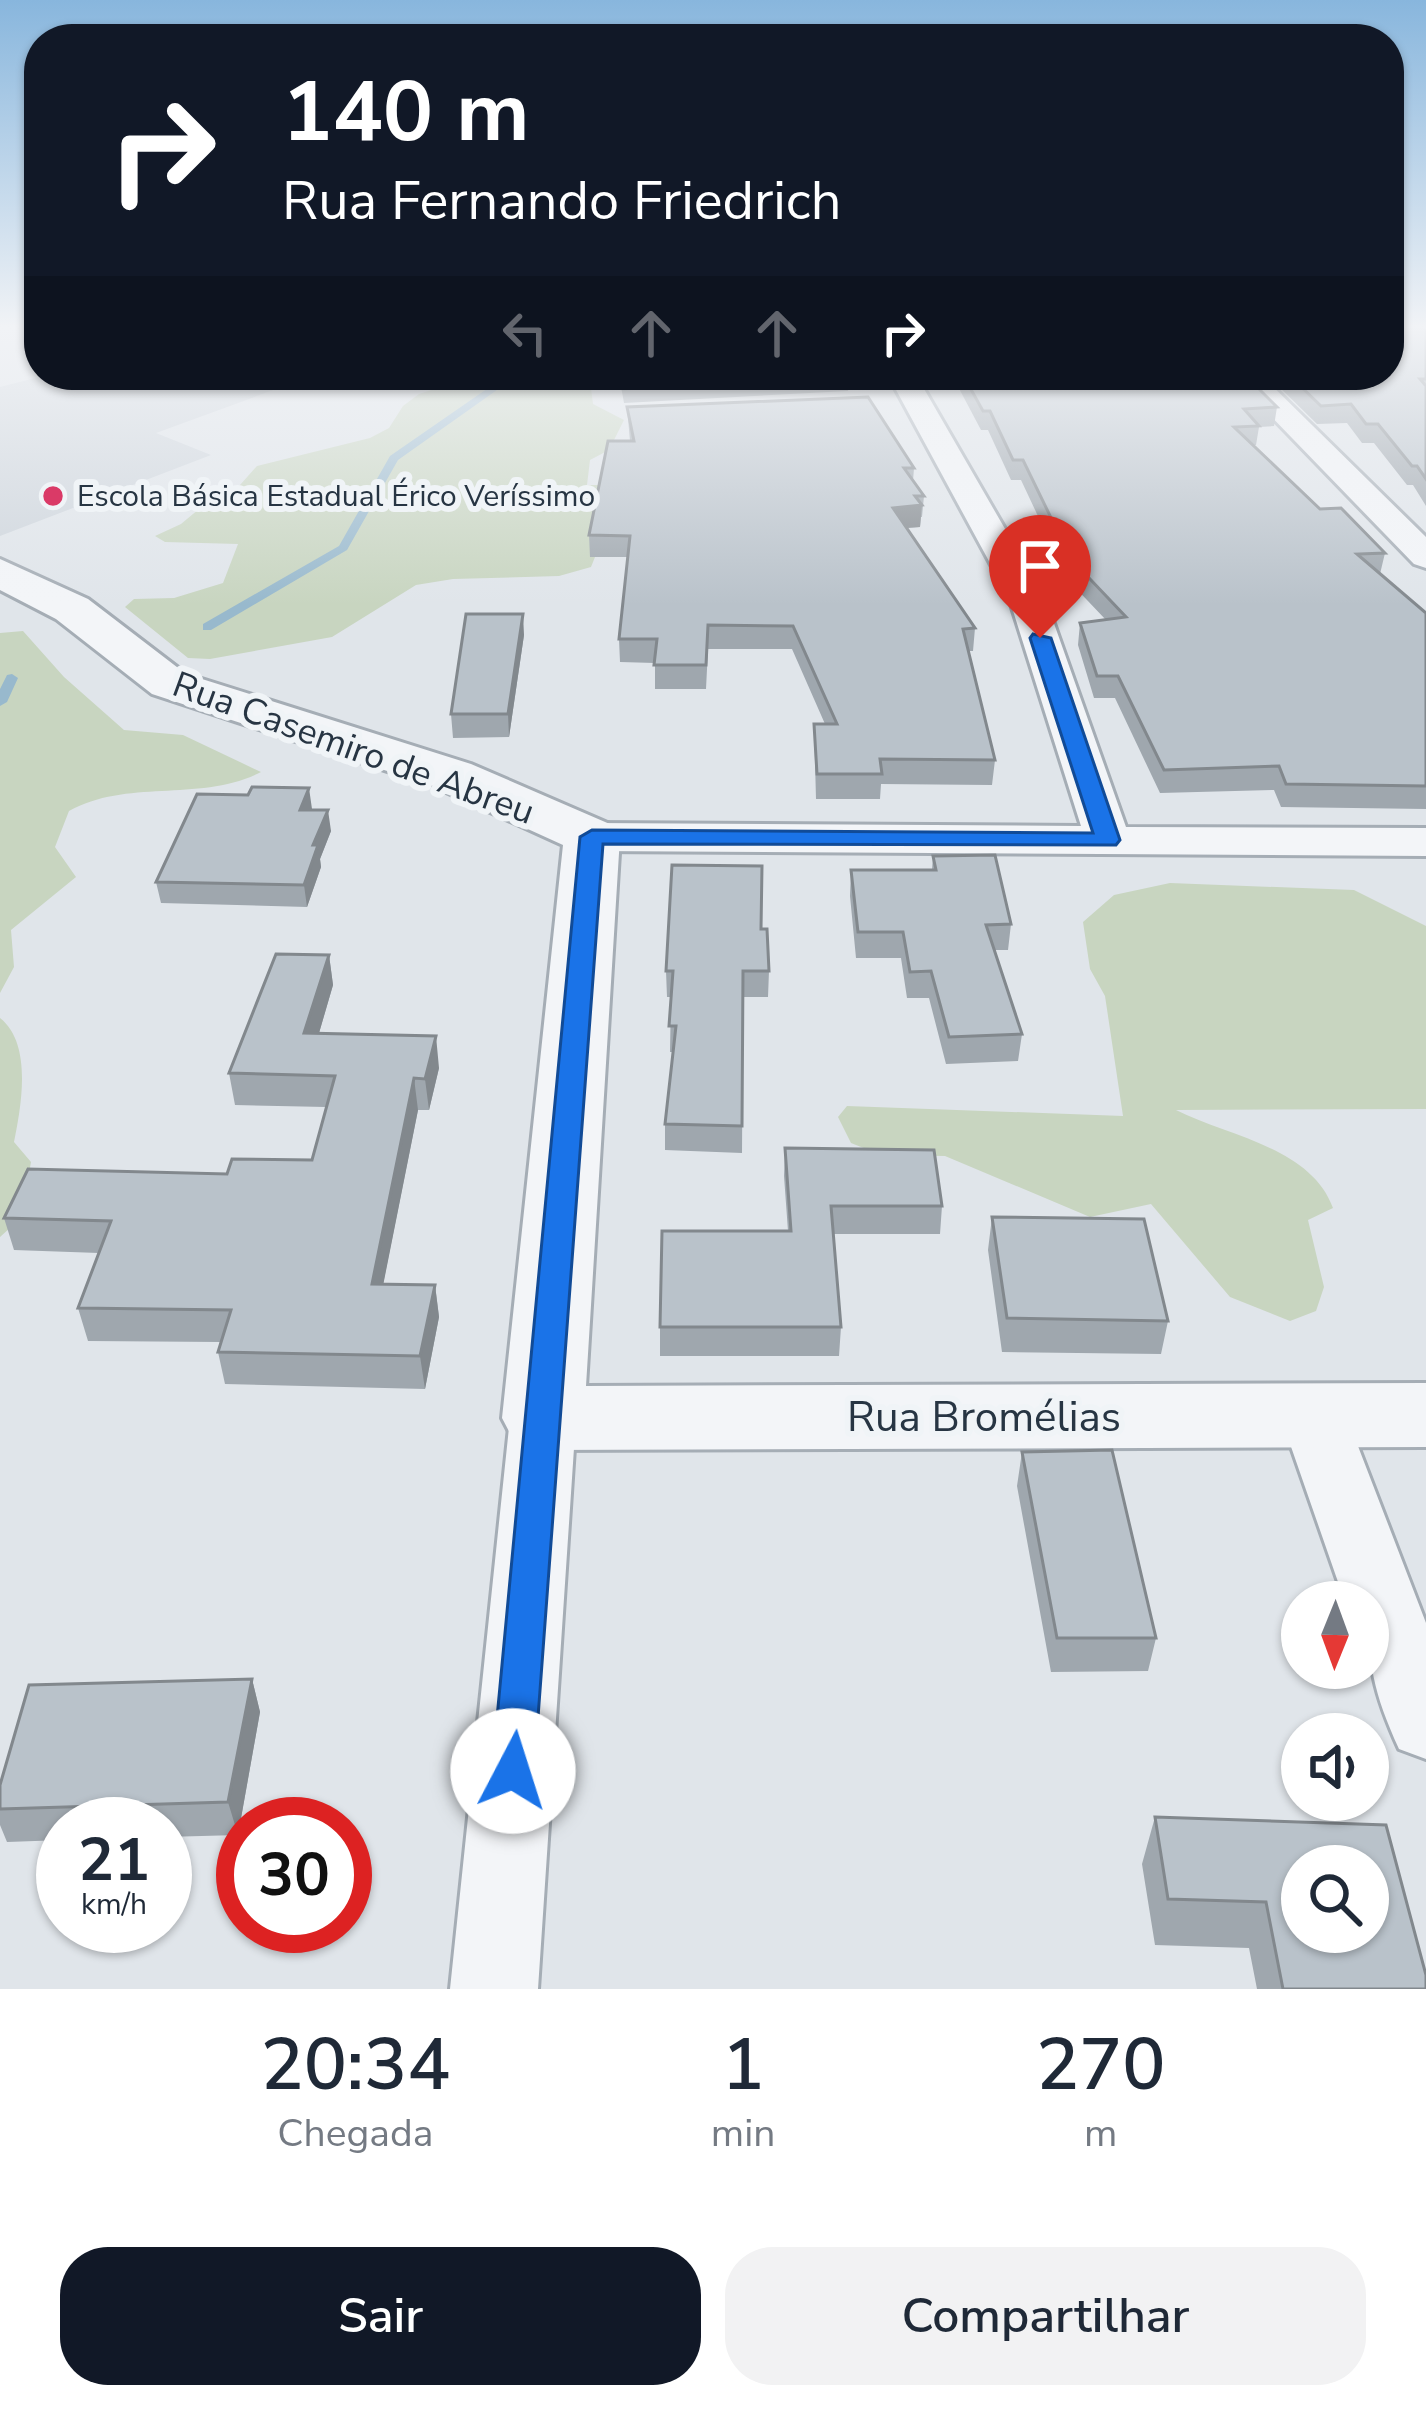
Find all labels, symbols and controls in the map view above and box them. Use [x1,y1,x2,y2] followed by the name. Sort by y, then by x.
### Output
[282,55,530,170] text: 140 m
[84,72,240,228] icon: right
[282,164,842,238] text: Rua Fernando Friedrich
[492,300,558,366] icon: left
[618,300,684,366] icon: ahead
[744,300,810,366] icon: ahead
[870,300,936,366] icon: right
[77,476,595,517] place label: Escola Básica Estadual Érico Veríssimo
[40,483,66,509] marker: Escola Básica Estadual Érico Veríssimo
[989,515,1091,638] pin
[1007,533,1073,599] icon: arrive
[166,660,541,837] street label: Rua Casemiro de Abreu
[847,1389,1121,1446] street label: Rua Bromélias
[1281,1581,1389,1689] north arrow
[1281,1581,1389,1953] map controls
[450,1708,576,1834] position arrow
[1281,1713,1389,1821] button: sound
[216,1797,372,1953] speed limit sign: 30
[78,1819,150,1901] text: 21
[1281,1845,1389,1953] button: search
[81,1884,147,1925] text: km/h
[260,2016,450,2114] text: 20:34
[722,2016,765,2114] text: 1
[1036,2016,1165,2114] text: 270
[277,2107,433,2160] text: Chegada
[711,2107,775,2160] text: min
[1084,2107,1117,2160] text: m
[60,2247,701,2385] button: Sair
[725,2247,1366,2385] button: Compartilhar

